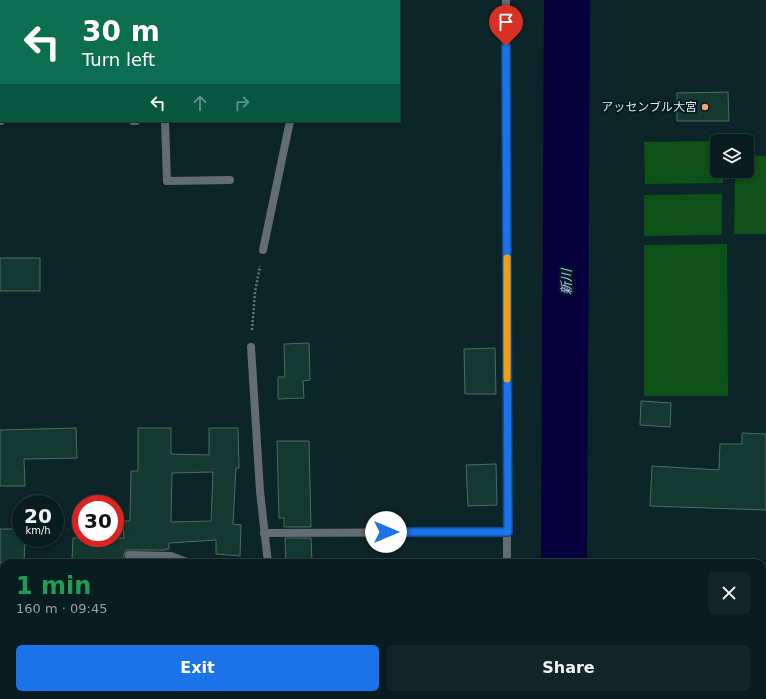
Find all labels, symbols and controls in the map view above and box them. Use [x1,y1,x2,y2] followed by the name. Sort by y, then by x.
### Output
[489,5,523,46] pin
[495,11,517,33] icon: arrive
[82,15,160,48] text: 30 m
[16,16,68,68] icon: left
[82,49,155,70] text: Turn left
[147,92,169,114] icon: left
[189,92,211,114] icon: ahead
[231,92,253,114] icon: right
[601,100,697,114] place label: アッセンブル大宮
[700,102,710,112] marker: アッセンブル大宮
[710,134,754,178] map controls
[710,134,754,178] button: layers
[559,267,574,295] water label: 新川
[72,495,124,547] speed limit sign: 30
[24,504,52,528] text: 20
[365,511,407,553] position arrow
[25,525,51,536] text: km/h
[16,572,91,600] text: 1 min
[708,572,750,614] button: close
[16,601,107,616] text: 160 m · 09:45
[16,645,379,691] button: Exit
[387,645,750,691] button: Share

